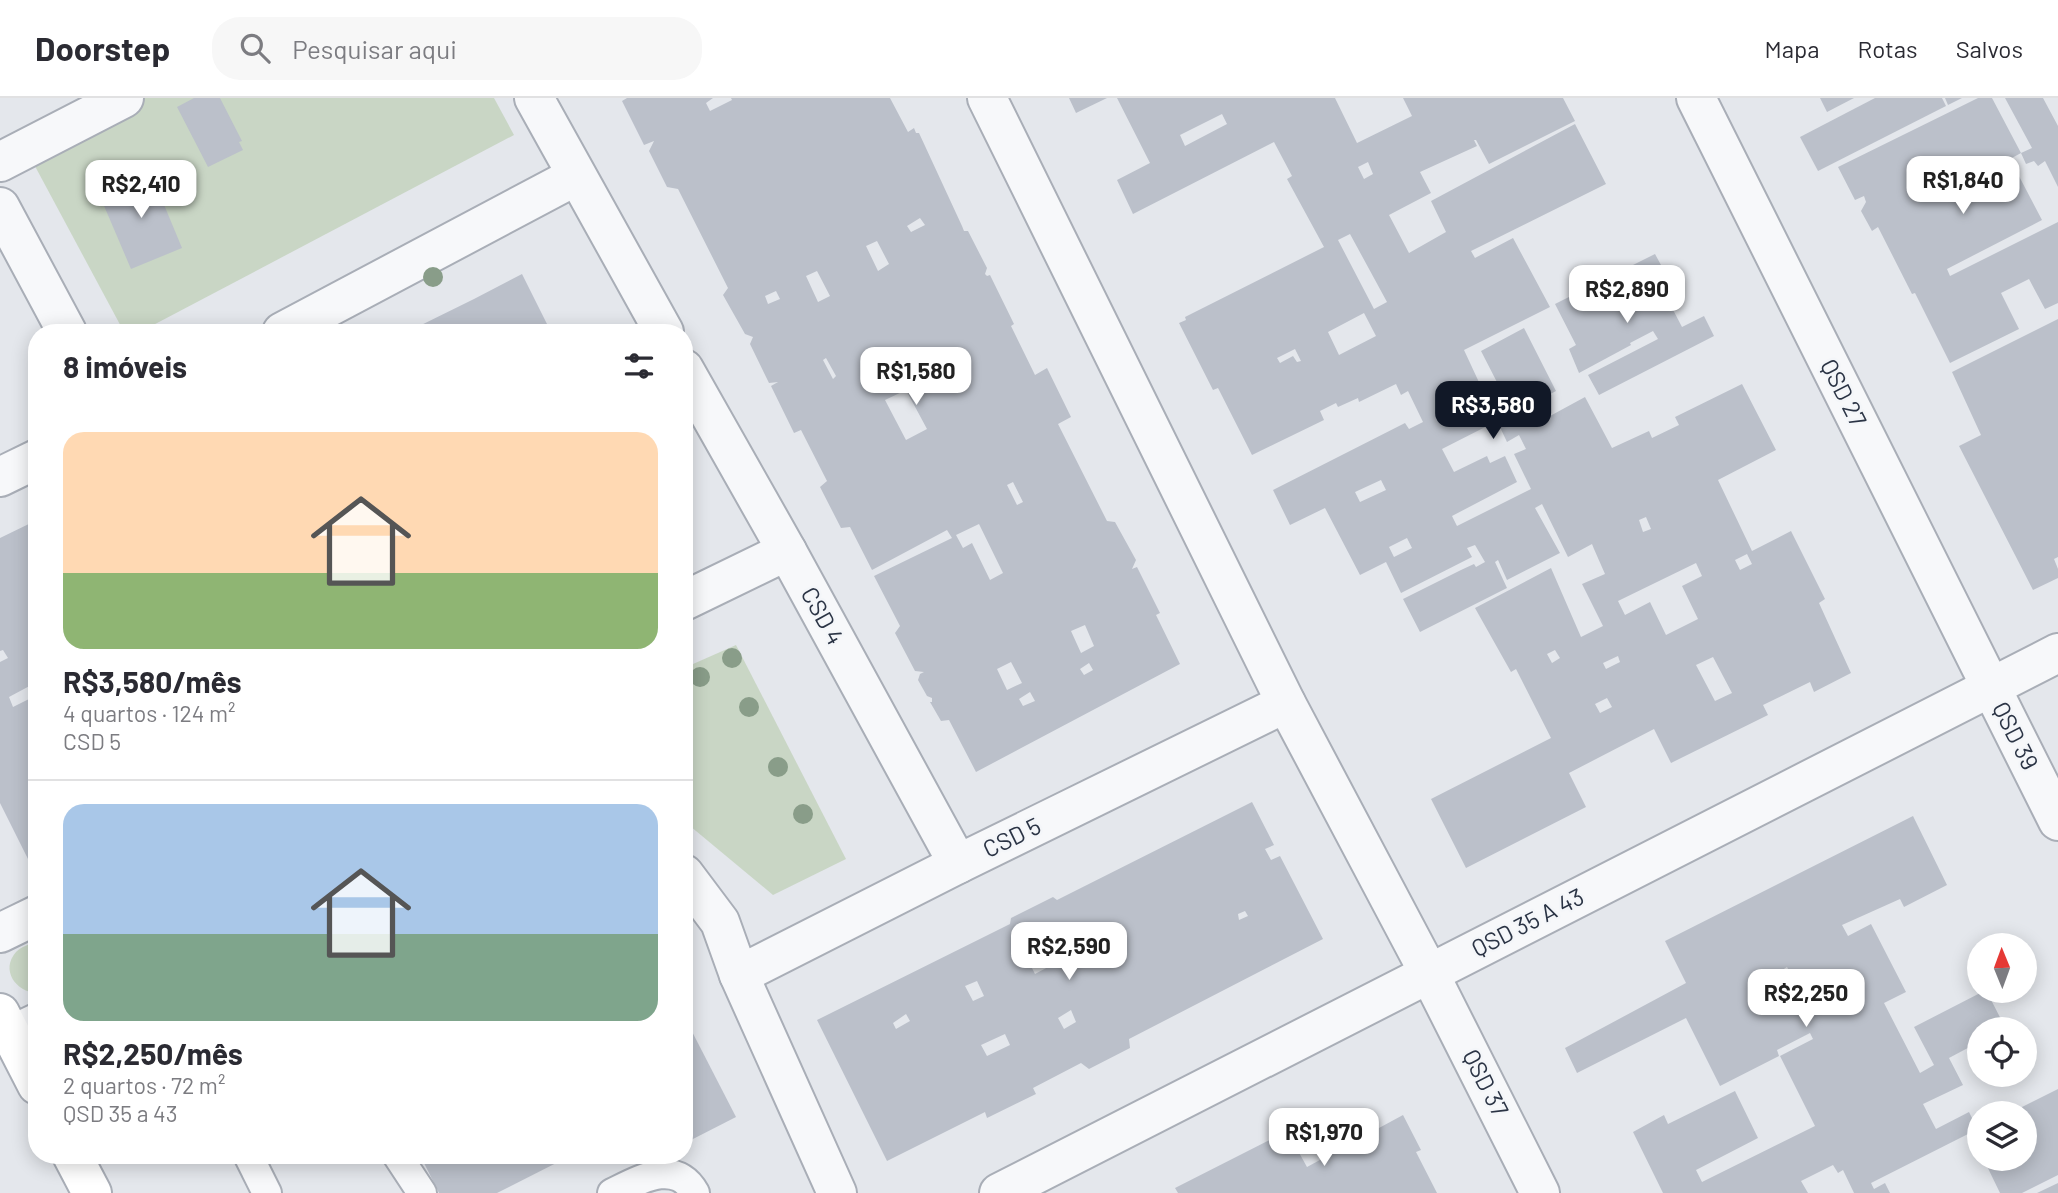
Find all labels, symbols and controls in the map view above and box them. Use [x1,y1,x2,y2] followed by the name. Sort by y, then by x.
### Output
[212,17,702,80] search box
[35,28,170,68] text: Doorstep
[236,29,274,67] icon: search
[292,33,457,64] text: Pesquisar aqui
[1765,34,1820,63] text: Mapa
[1858,34,1918,63] text: Rotas
[1956,34,2023,63] text: Salvos
[1898,156,2028,216] pin: R$1,840
[76,160,206,220] pin: R$2,410
[1923,165,2003,193] text: R$1,840
[101,169,181,197] text: R$2,410
[1562,266,1692,325] pin: R$2,890
[1585,274,1669,302] text: R$2,890
[620,347,658,385] icon: filters
[63,348,187,384] text: 8 imóveis
[851,348,981,407] pin: R$1,580
[1815,354,1874,431] street label: QSD 27
[876,356,956,384] text: R$1,580
[1428,382,1558,441] pin: R$3,580
[1451,390,1535,418] text: R$3,580
[298,478,424,604] icon: home
[796,581,851,649] street label: CSD 4
[63,663,242,699] text: R$3,580/mês
[1987,697,2046,774] street label: QSD 39
[63,699,236,727] text: 4 quartos · 124 m²
[63,727,121,755] text: CSD 5
[978,810,1045,863] street label: CSD 5
[298,850,424,976] icon: home
[1466,881,1588,962] street label: QSD 35 A 43
[1004,922,1134,982] pin: R$2,590
[1027,931,1111,959] text: R$2,590
[1967,933,2037,1003] north arrow
[1967,933,2037,1171] map controls
[1741,970,1871,1029] pin: R$2,250
[1764,978,1848,1006] text: R$2,250
[1967,1017,2037,1087] button: locate
[63,1035,243,1071] text: R$2,250/mês
[1457,1044,1515,1121] street label: QSD 37
[63,1071,225,1099] text: 2 quartos · 72 m²
[63,1099,178,1127] text: QSD 35 a 43
[1967,1101,2037,1171] button: layers
[1259,1108,1389,1168] pin: R$1,970
[1285,1117,1363,1145] text: R$1,970

